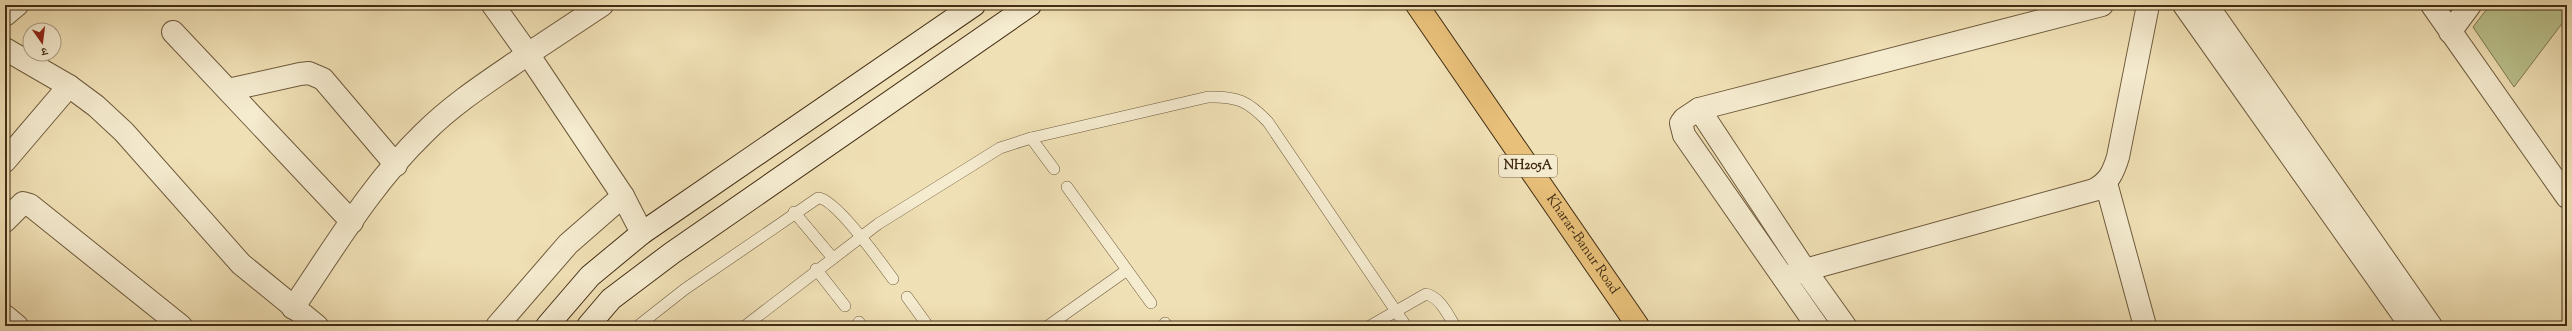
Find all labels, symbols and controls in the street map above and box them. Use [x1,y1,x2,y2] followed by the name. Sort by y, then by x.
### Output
[22,22,62,62] north arrow
[38,42,50,60] text: उ
[1499,155,1557,177] road number: NH205A
[1540,191,1624,299] street label: Kharar-Banur Road

